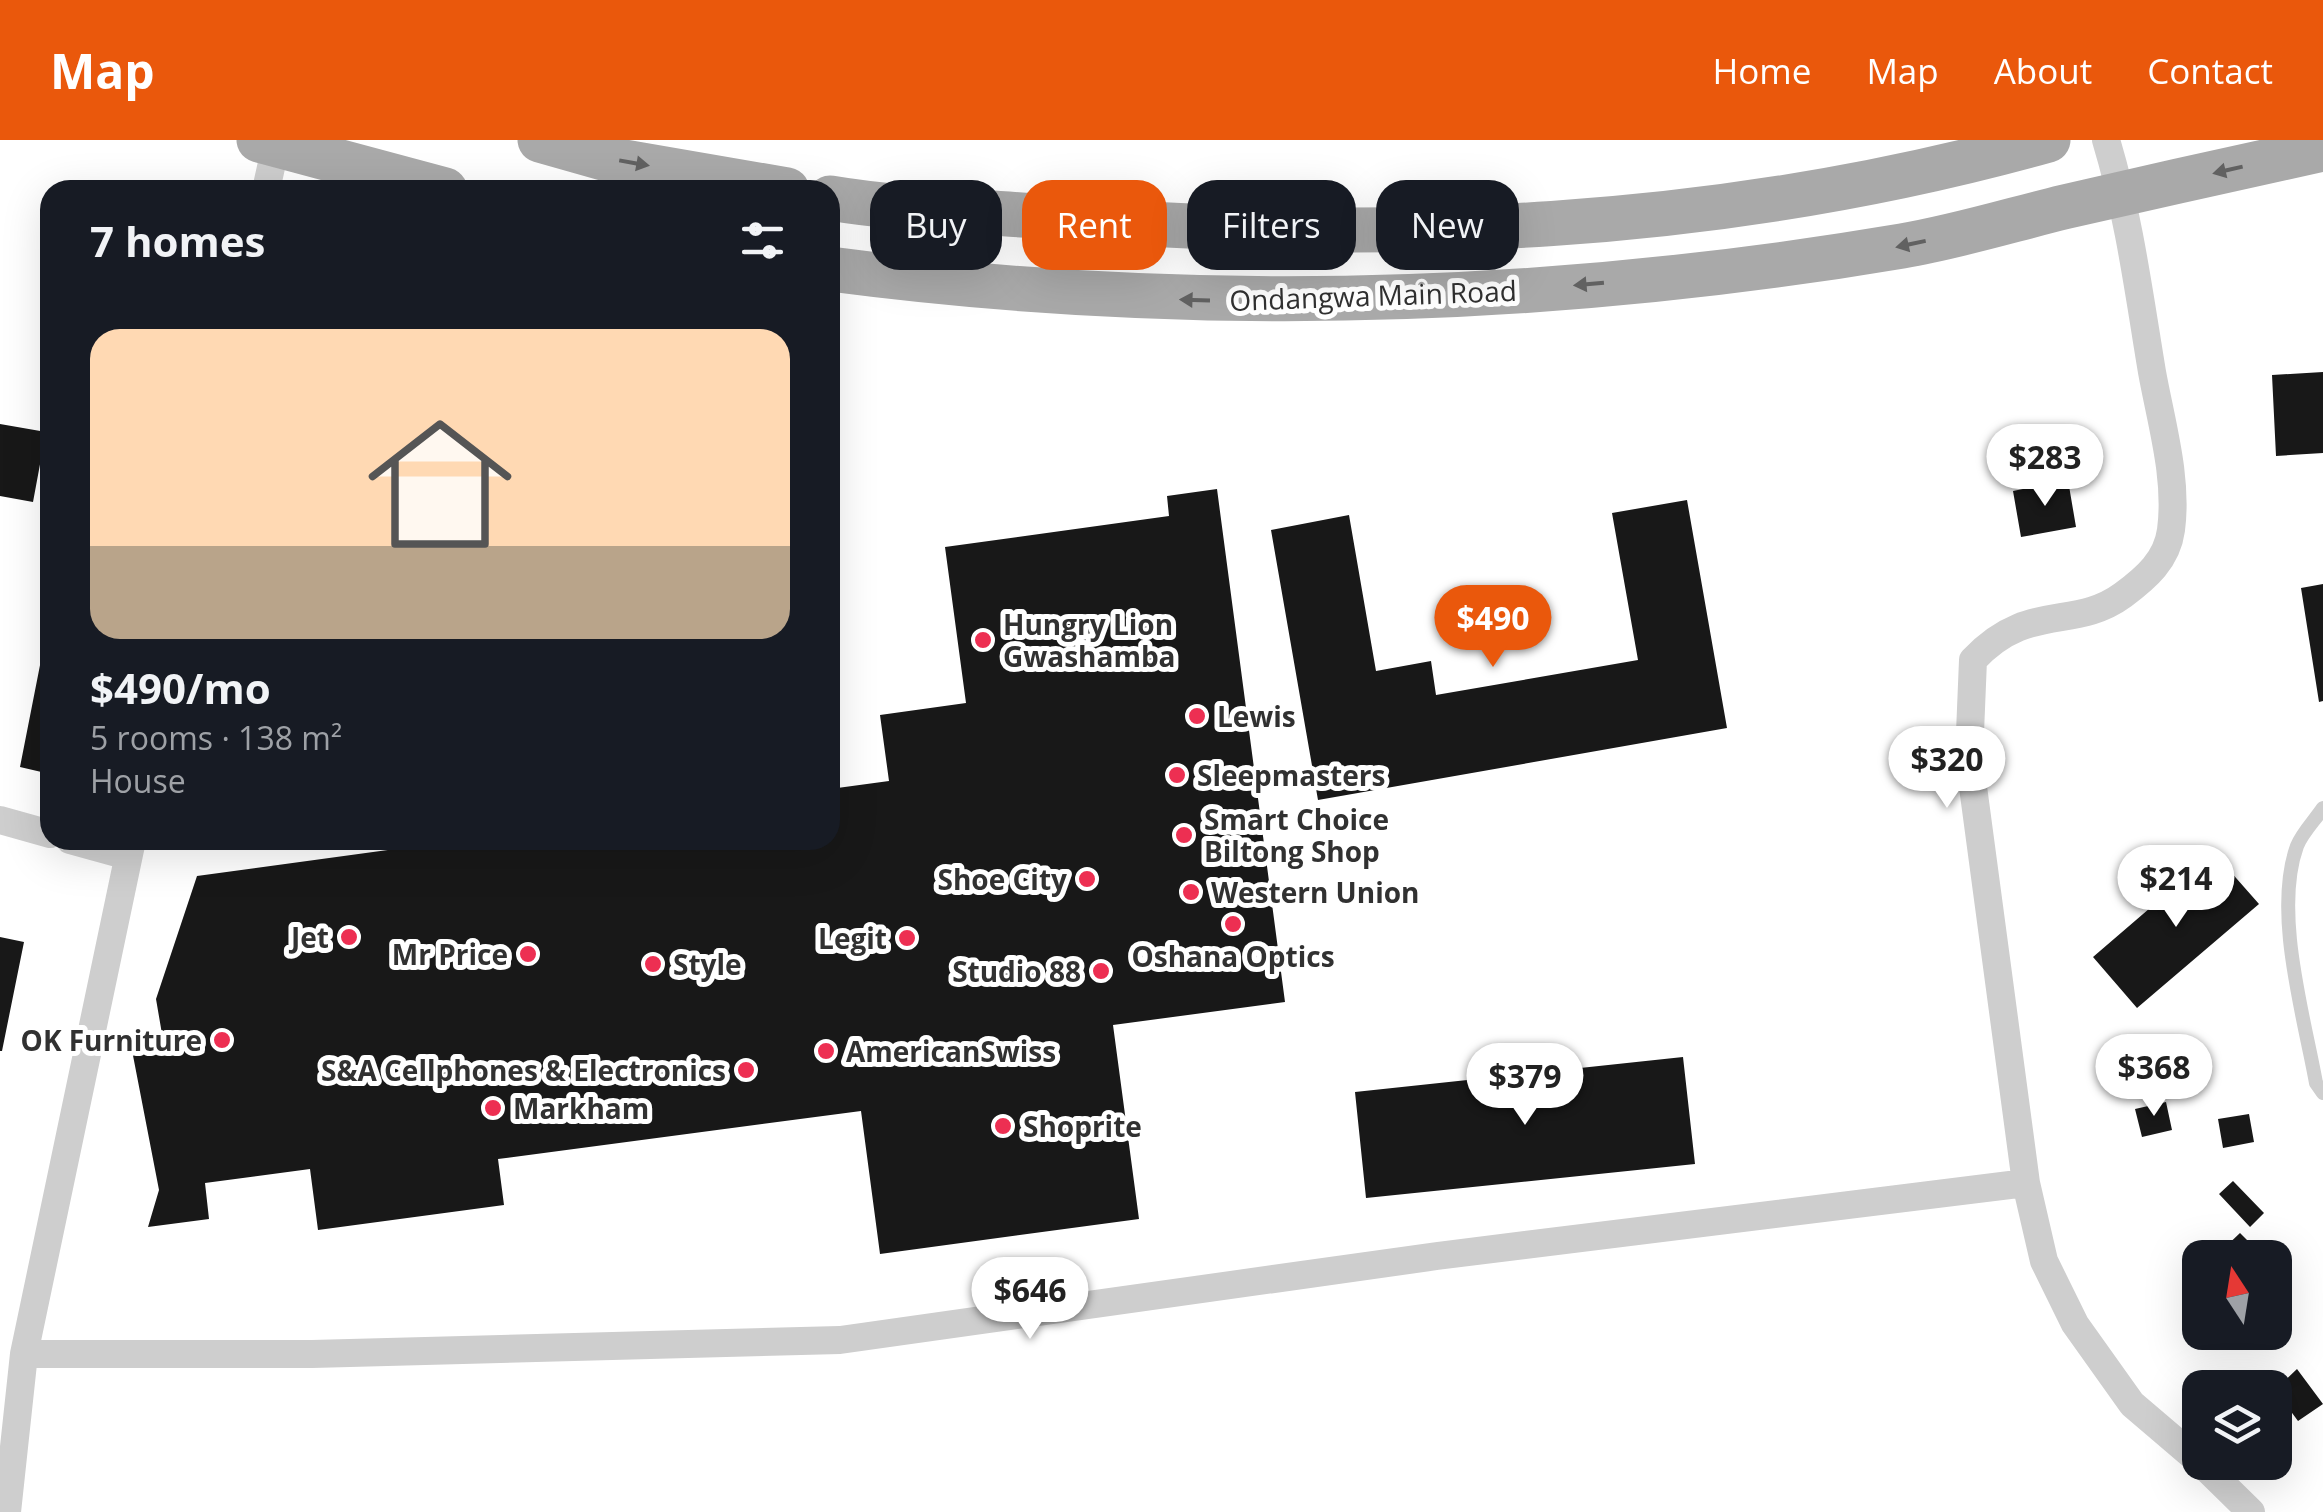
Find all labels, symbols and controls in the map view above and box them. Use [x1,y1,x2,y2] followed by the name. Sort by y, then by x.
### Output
[50,38,155,103] text: Map
[1712,47,1811,94] text: Home
[1866,47,1939,94] text: Map
[1994,47,2092,94] text: About
[2147,47,2273,94] text: Contact
[619,156,651,171] one-way arrow
[2212,163,2243,178] one-way arrow
[870,180,1002,270] chip: Buy
[1022,180,1167,270] chip: Rent
[1187,180,1356,270] chip: Filters
[1376,180,1519,270] chip: New
[90,212,265,269] text: 7 homes
[735,213,790,268] icon: filters
[1895,236,1926,252] one-way arrow
[1229,271,1517,319] street label: Ondangwa Main Road
[1573,276,1605,292] one-way arrow
[1178,292,1210,308] one-way arrow
[350,394,530,574] icon: home
[1986,424,2104,509] pin: $283
[2008,435,2082,478] text: $283
[1434,585,1552,670] pin: $490
[1456,596,1530,639] text: $490
[1003,605,1176,675] place label: Hungry Lion Gwashamba
[972,629,994,651] marker: Hungry Lion Gwashamba
[90,659,271,716] text: $490/mo
[1217,697,1296,735] place label: Lewis
[1186,705,1208,727] marker: Lewis
[90,716,342,759] text: 5 rooms · 138 m²
[1888,726,2006,811] pin: $320
[1910,737,1984,780] text: $320
[1197,756,1385,794] place label: Sleepmasters
[90,759,186,802] text: House
[1166,764,1188,786] marker: Sleepmasters
[1204,800,1389,870] place label: Smart Choice Biltong Shop
[1173,824,1195,846] marker: Smart Choice Biltong Shop
[2117,845,2235,930] pin: $214
[2139,856,2213,899] text: $214
[938,860,1067,898] place label: Shoe City
[1076,868,1098,890] marker: Shoe City
[1211,873,1419,911] place label: Western Union
[1180,881,1202,903] marker: Western Union
[1222,913,1244,935] marker: Oshana Optics
[288,918,329,956] place label: Jet
[818,919,887,957] place label: Legit
[338,926,360,948] marker: Jet
[896,927,918,949] marker: Legit
[392,935,508,973] place label: Mr Price
[1131,937,1335,975] place label: Oshana Optics
[517,943,539,965] marker: Mr Price
[673,945,742,983] place label: Style
[952,952,1081,990] place label: Studio 88
[642,953,664,975] marker: Style
[1090,960,1112,982] marker: Studio 88
[21,1021,202,1059] place label: OK Furniture
[211,1029,233,1051] marker: OK Furniture
[846,1032,1056,1070] place label: AmericanSwiss
[2095,1034,2213,1119] pin: $368
[815,1040,837,1062] marker: AmericanSwiss
[1466,1043,1584,1128] pin: $379
[2117,1045,2191,1088] text: $368
[321,1051,726,1089] place label: S&A Cellphones & Electronics
[1488,1054,1562,1097] text: $379
[735,1059,757,1081] marker: S&A Cellphones & Electronics
[513,1089,649,1127] place label: Markham
[482,1097,504,1119] marker: Markham
[1023,1107,1142,1145] place label: Shoprite
[992,1115,1014,1137] marker: Shoprite
[2182,1240,2292,1350] north arrow
[2182,1240,2292,1480] map controls
[971,1257,1089,1342] pin: $646
[993,1268,1067,1311] text: $646
[2182,1370,2292,1480] button: layers

